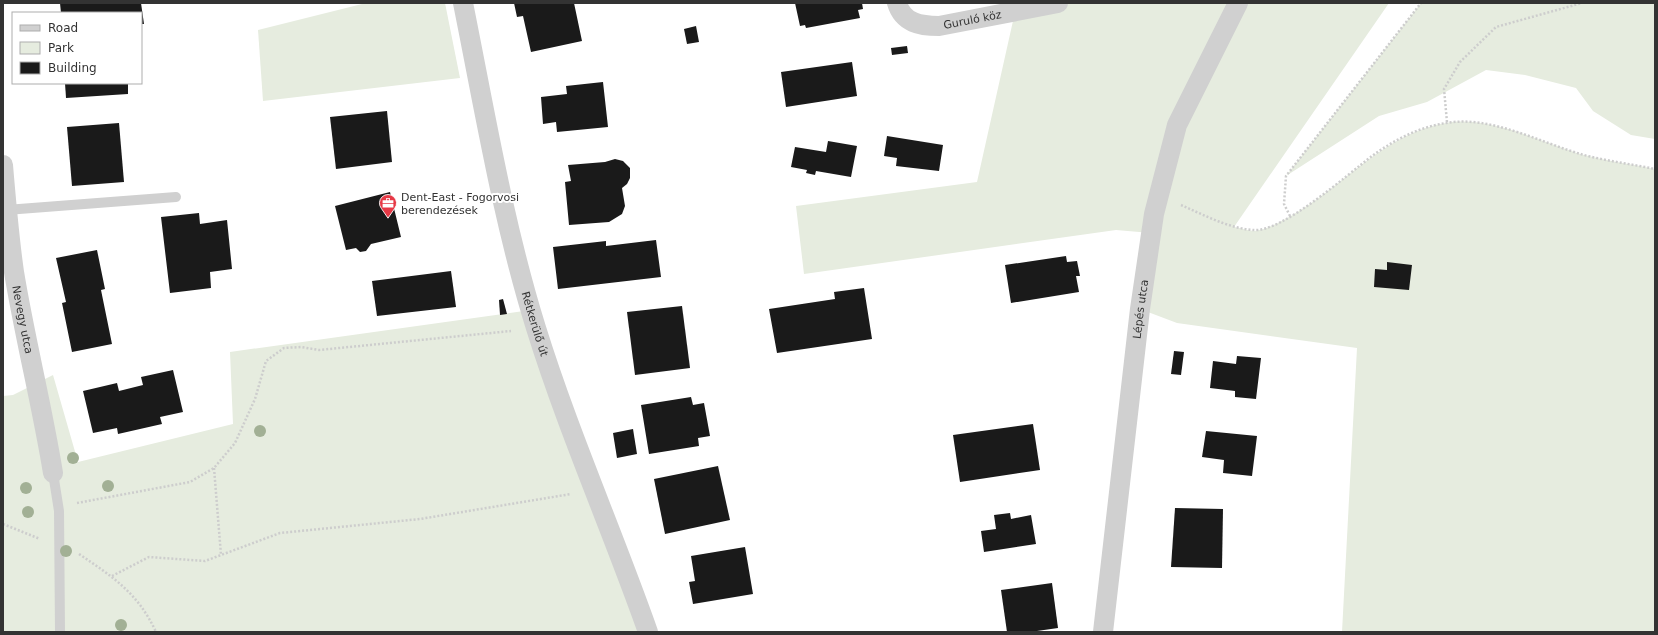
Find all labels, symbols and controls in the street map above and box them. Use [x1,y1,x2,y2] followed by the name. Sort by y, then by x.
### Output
[942,8,1003,32] street label: Guruló köz
[12,12,142,84] legend
[48,21,78,35] text: Road
[48,41,74,55] text: Park
[48,61,97,75] text: Building
[401,191,519,217] place label: Dent-East - Fogorvosi berendezések
[378,193,398,218] office icon: Dent-East - Fogorvosi berendezések
[1131,279,1151,340] street label: Lépés utca
[9,284,36,355] street label: Nevegy utca
[519,290,551,359] street label: Rétkerülő út

